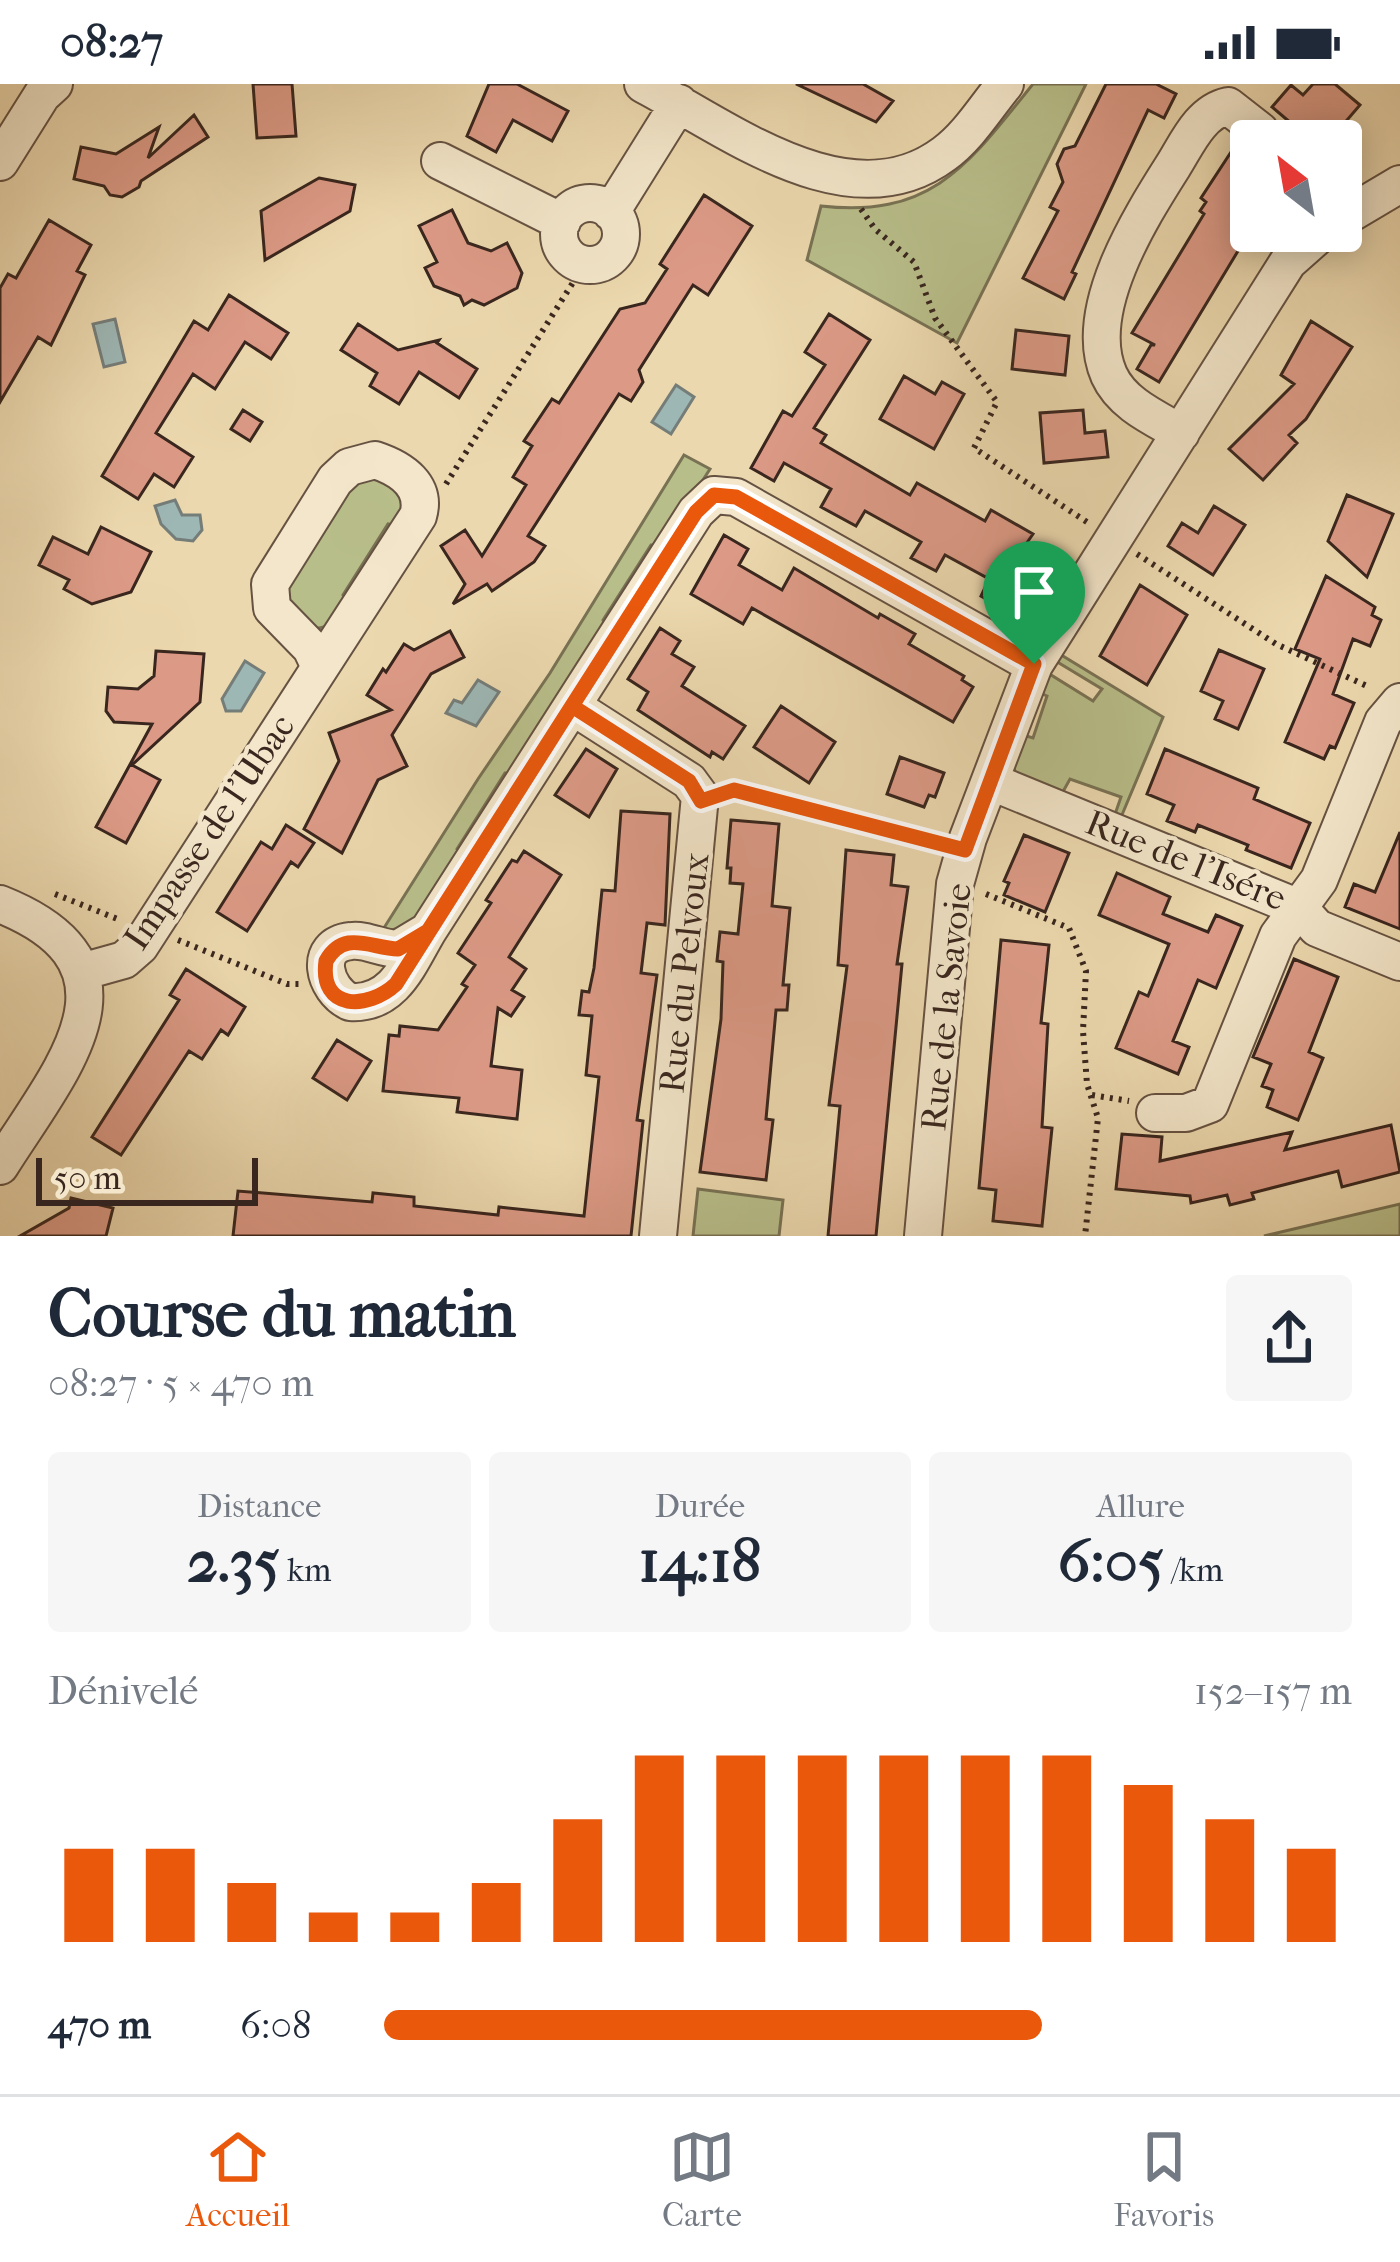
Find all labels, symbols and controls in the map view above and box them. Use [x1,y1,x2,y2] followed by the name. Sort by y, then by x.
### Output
[60,16,163,69] text: 08:27
[1230,120,1362,252] north arrow
[1230,120,1362,252] map controls
[983,541,1085,664] pin
[1001,559,1067,625] icon: arrive
[115,707,303,957] street label: Impasse de l'Ubac
[1080,801,1292,919] street label: Rue de l'Isére
[651,851,718,1095] street label: Rue du Pelvoux
[912,881,980,1133] street label: Rue de la Savoie
[36,1152,258,1205] scale bar
[54,1159,121,1198] text: 50 m
[1226,1275,1352,1401] button: share
[48,1276,516,1353] text: Course du matin
[48,1360,314,1406] text: 08:27 · 5 × 470 m
[197,1487,321,1526] text: Distance
[655,1487,745,1526] text: Durée
[1097,1487,1185,1526] text: Allure
[187,1526,280,1597] text: 2.35
[639,1526,761,1597] text: 14:18
[1058,1526,1164,1597] text: 6:05
[280,1551,332,1590] text: km
[1164,1551,1223,1590] text: /km
[48,1668,198,1714] text: Dénivelé
[1194,1668,1352,1714] text: 152–157 m
[48,2002,151,2048] text: 470 m
[240,2002,312,2048] text: 6:08
[186,2124,290,2235] tab: Accueil
[662,2124,742,2235] tab: Carte
[1114,2124,1214,2235] tab: Favoris

